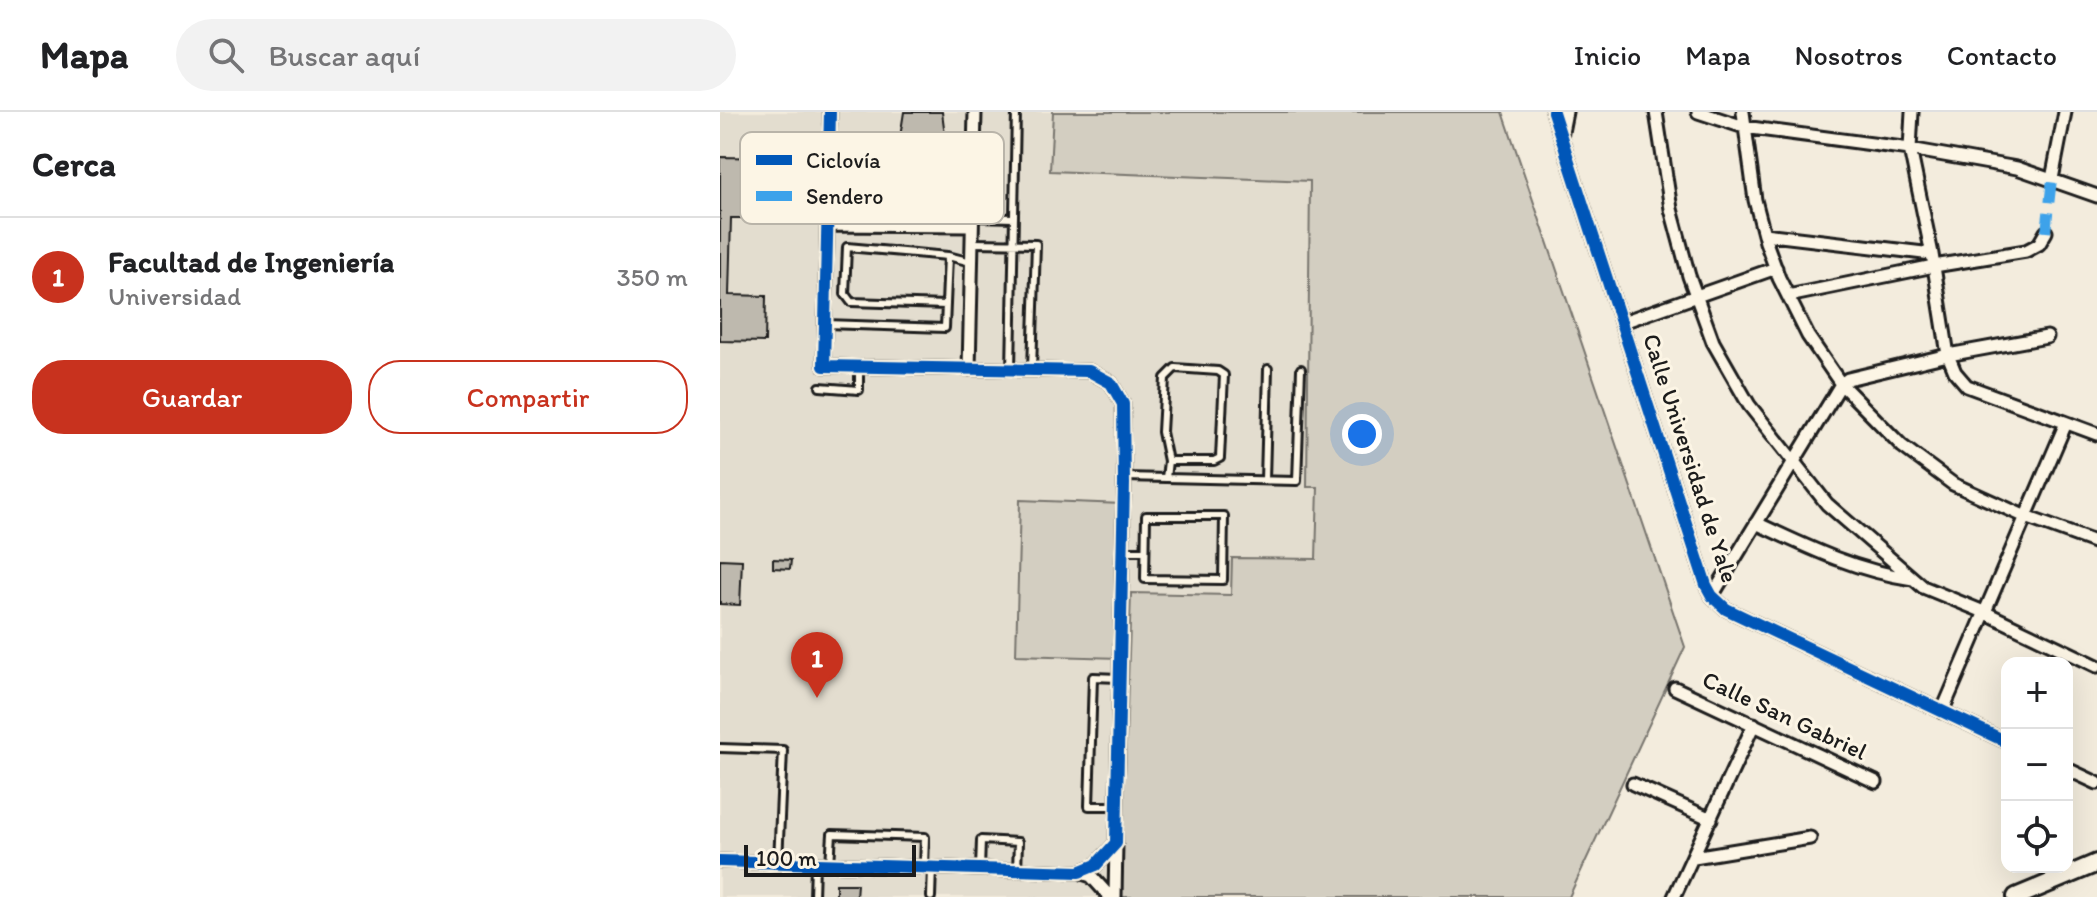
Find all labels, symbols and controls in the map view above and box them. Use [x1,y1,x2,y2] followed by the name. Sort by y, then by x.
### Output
[176,19,736,91] search box
[40,32,128,78] text: Mapa
[204,33,248,77] icon: search
[268,37,420,74] text: Buscar aquí
[1574,38,1641,72] text: Inicio
[1685,38,1751,72] text: Mapa
[1795,38,1903,72] text: Nosotros
[1947,38,2057,72] text: Contacto
[740,132,1004,224] legend
[32,144,116,185] text: Cerca
[806,147,881,174] text: Ciclovía
[806,183,883,210] text: Sendero
[108,243,394,280] text: Facultad de Ingeniería
[52,261,64,293] text: 1
[616,261,688,293] text: 350 m
[108,280,241,312] text: Universidad
[1637,330,1745,586] street label: Calle Universidad de Yale
[32,360,352,434] button: Guardar
[368,360,688,434] button: Compartir
[1342,414,1382,454] your location
[791,632,843,698] pin: 1
[2001,657,2073,873] map controls
[2001,657,2073,729] button: +
[1698,664,1872,766] street label: Calle San Gabriel
[2001,729,2073,801] button: −
[2001,801,2073,873] button: locate
[744,841,916,877] scale bar
[756,845,817,872] text: 100 m

